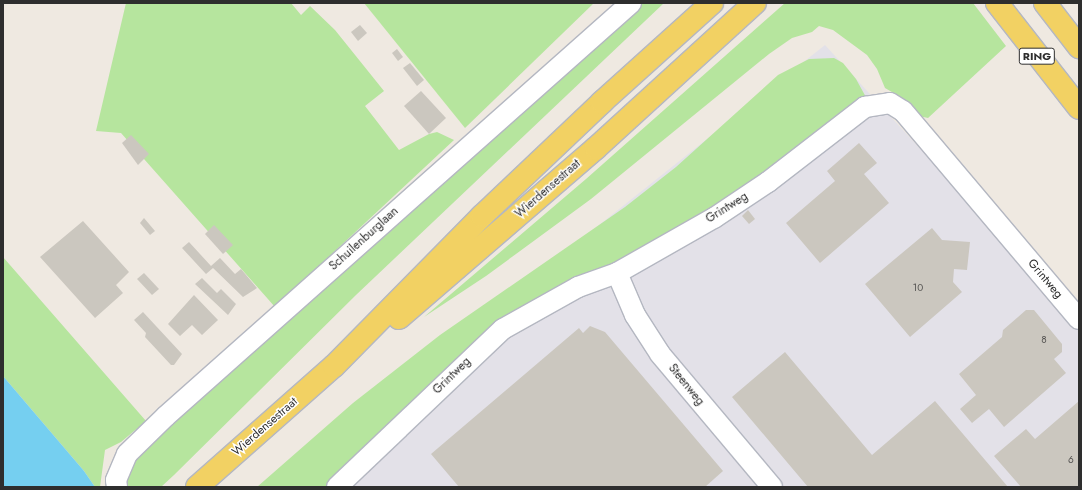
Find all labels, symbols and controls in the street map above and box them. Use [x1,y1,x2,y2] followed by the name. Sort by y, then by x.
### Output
[1018,47,1056,65] road number: RING
[512,157,584,221] street label: Wierdensestraat
[703,190,751,226] street label: Grintweg
[327,204,401,274] street label: Schuilenburglaan
[1024,256,1066,302] street label: Grintweg
[913,282,923,294] house number: 10
[1041,334,1047,346] house number: 8
[430,355,474,397] street label: Grintweg
[665,361,707,409] street label: Steenweg
[229,395,301,459] street label: Wierdensestraat
[1068,454,1074,466] house number: 6

